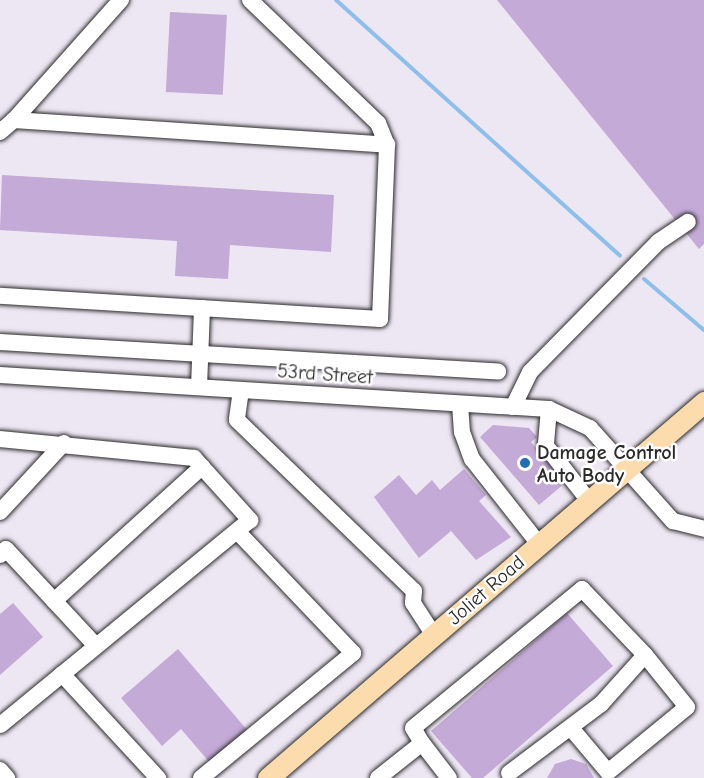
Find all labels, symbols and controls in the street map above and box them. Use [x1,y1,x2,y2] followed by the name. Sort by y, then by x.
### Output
[276,359,374,389] street label: 53rd Street
[537,440,676,487] place label: Damage Control Auto Body
[518,456,532,470] marker: Damage Control Auto Body
[443,550,529,630] street label: Joliet Road

